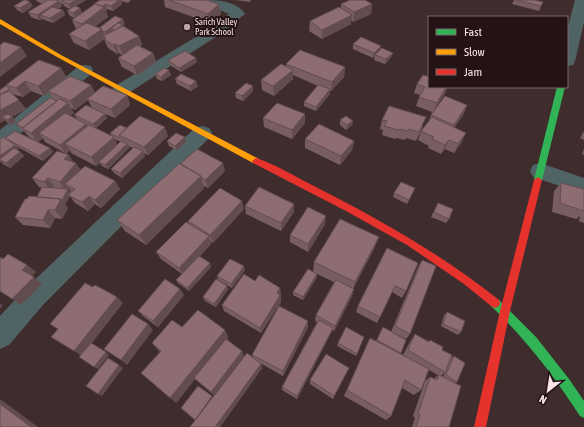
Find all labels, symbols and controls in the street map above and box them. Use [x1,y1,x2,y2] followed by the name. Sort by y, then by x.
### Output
[428,16,568,88] legend
[195,17,238,37] place label: Sarich Valley Park School
[182,22,192,32] marker: Sarich Valley Park School
[464,25,482,39] text: Fast
[464,45,485,59] text: Slow
[464,65,482,79] text: Jam
[528,371,568,411] north arrow
[537,393,549,406] text: N

